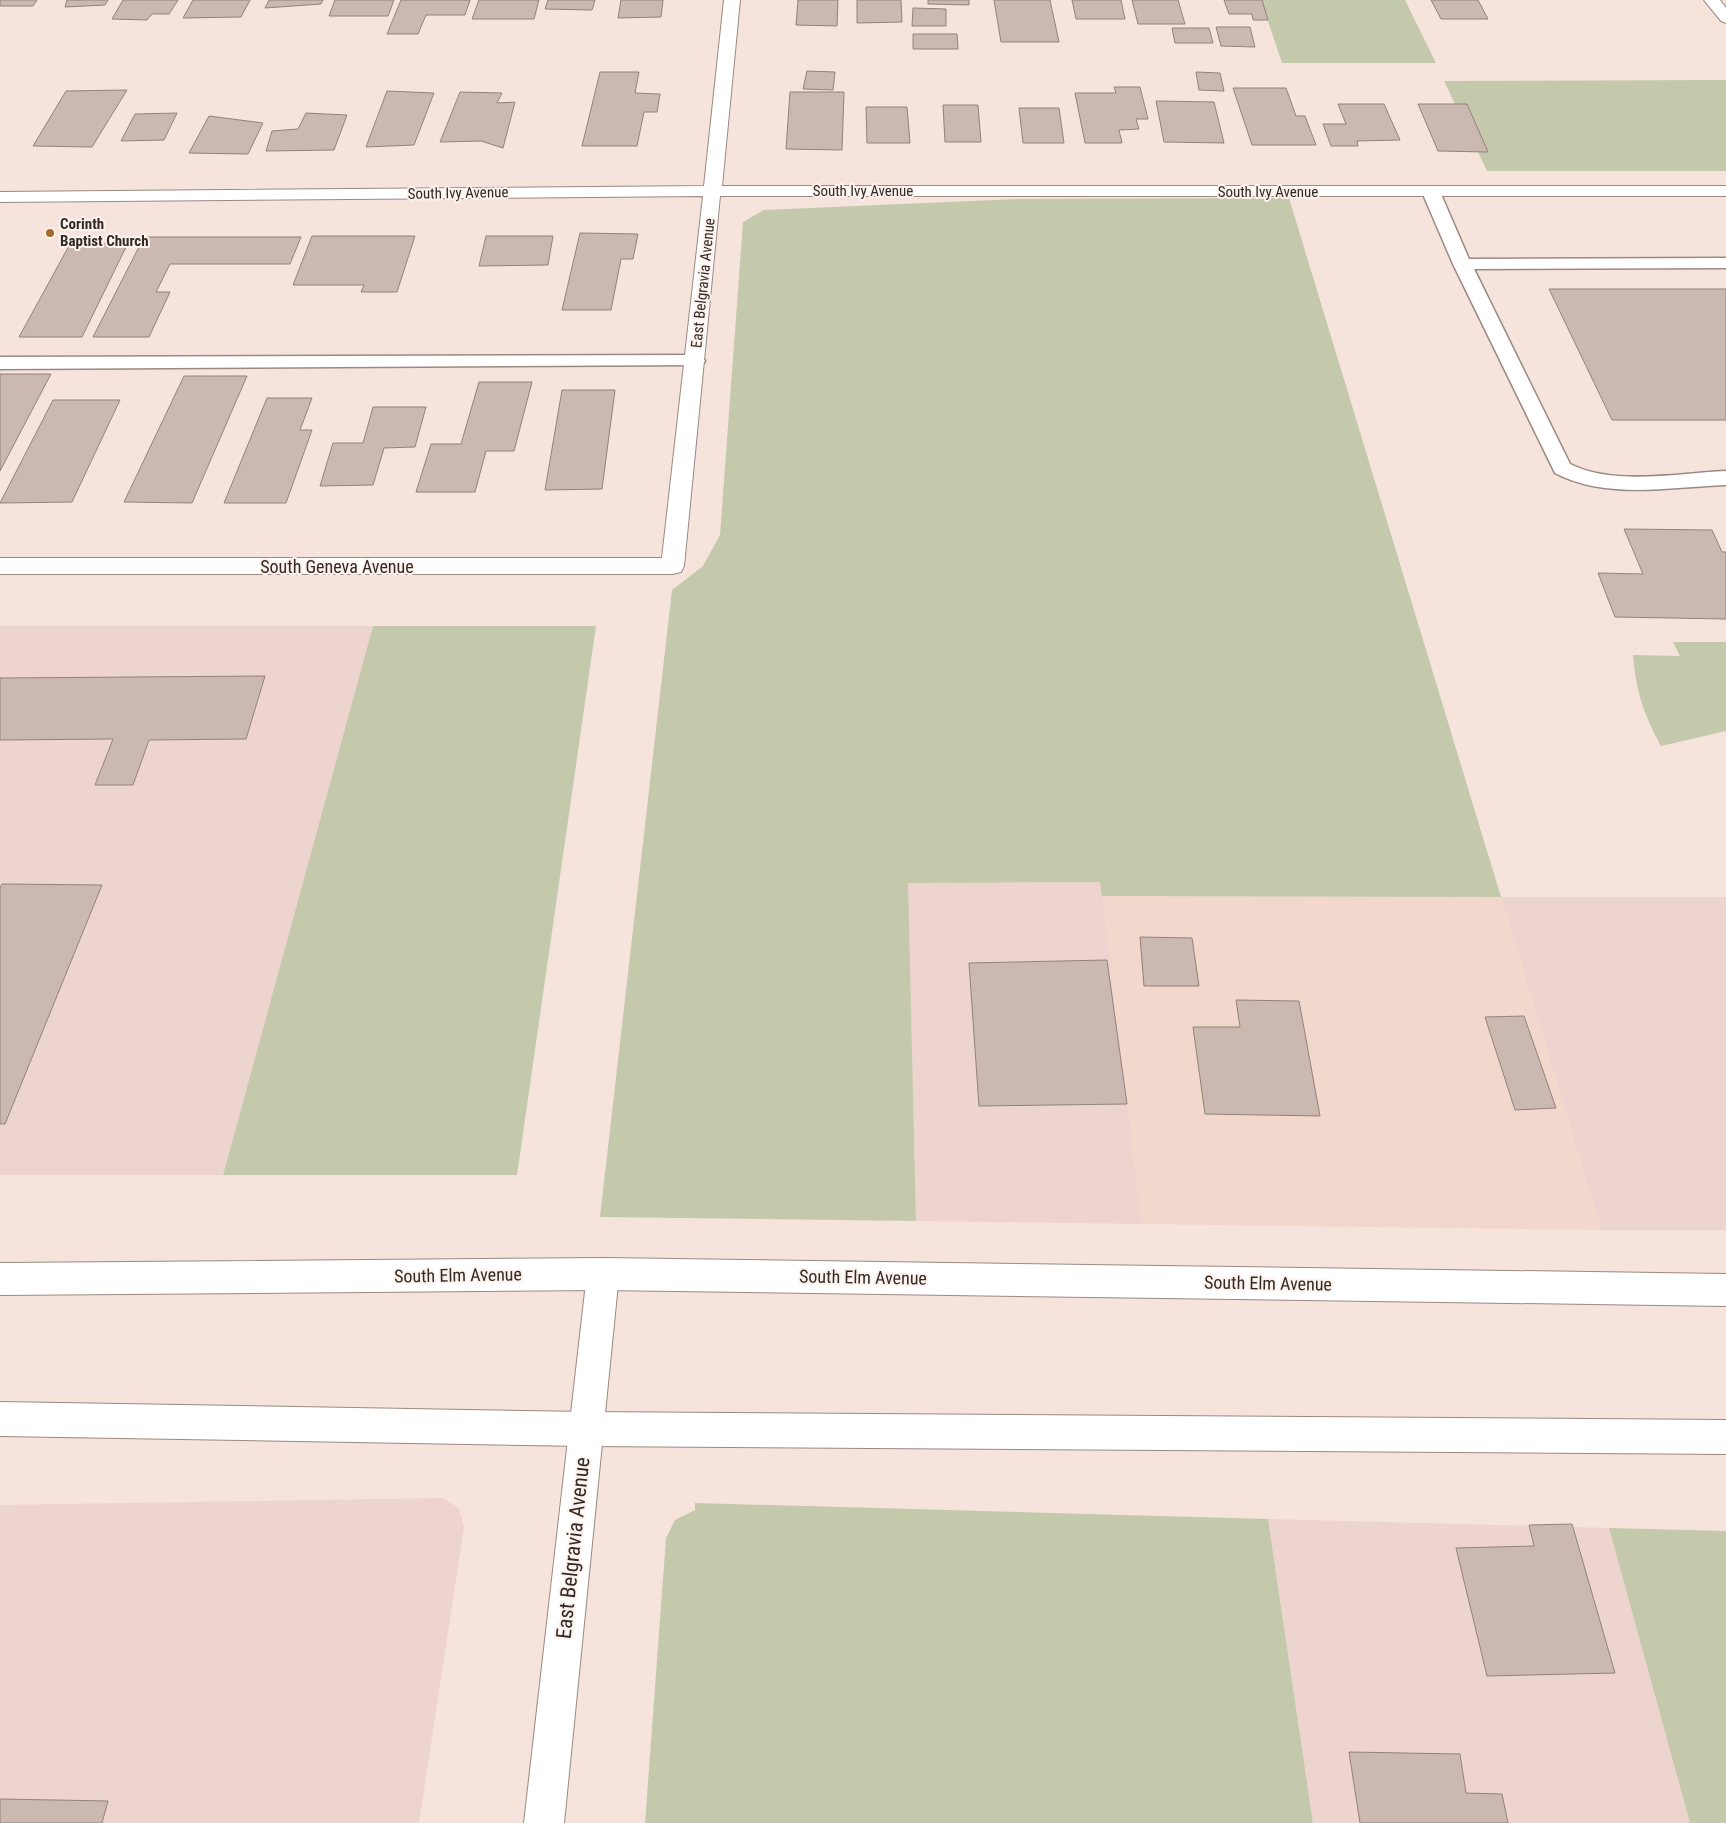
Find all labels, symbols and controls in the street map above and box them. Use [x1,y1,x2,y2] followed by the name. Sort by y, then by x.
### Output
[813,182,913,200] street label: South Ivy Avenue
[407,183,509,203] street label: South Ivy Avenue
[1218,183,1318,201] street label: South Ivy Avenue
[60,215,149,250] place label: Corinth Baptist Church
[687,217,719,349] street label: East Belgravia Avenue
[44,227,56,239] marker: Corinth Baptist Church
[260,556,414,577] street label: South Geneva Avenue
[394,1263,522,1287] street label: South Elm Avenue
[799,1265,927,1289] street label: South Elm Avenue
[1204,1271,1332,1295] street label: South Elm Avenue
[552,1456,594,1640] street label: East Belgravia Avenue

